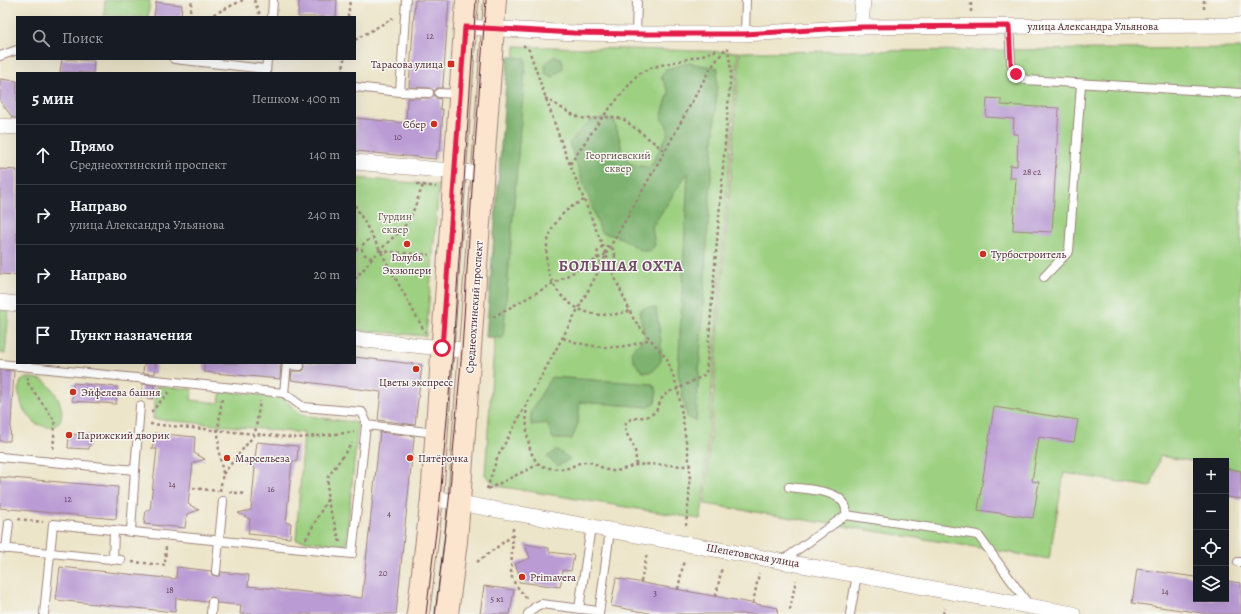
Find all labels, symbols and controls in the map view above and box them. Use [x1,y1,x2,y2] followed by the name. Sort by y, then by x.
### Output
[16,16,356,60] search box
[1027,19,1159,34] street label: улица Александра Ульянова
[30,27,52,49] icon: search
[62,28,103,48] text: Поиск
[426,30,434,42] house number: 12
[371,57,444,72] place label: Тарасова улица
[446,59,456,69] marker: Тарасова улица
[1007,65,1025,83] route end
[32,87,74,110] text: 5 мин
[252,90,340,107] text: Пешком · 400 m
[403,117,426,132] place label: Сбер
[429,119,439,129] marker: Сбер
[394,131,402,143] house number: 10
[70,136,114,156] text: Прямо
[32,144,54,166] icon: ahead
[309,146,340,163] text: 140 m
[585,148,651,176] park label: Георгиевский сквер
[70,156,227,173] text: Среднеохтинский проспект
[1023,166,1042,178] house number: 28 с2
[70,196,127,216] text: Направо
[32,204,54,226] icon: right
[308,206,340,223] text: 240 m
[378,209,412,237] park label: Гурдин сквер
[70,216,225,233] text: улица Александра Ульянова
[402,239,412,249] marker: Голубь Экзюпери
[462,240,487,374] street label: Среднеохтинский проспект
[991,247,1066,262] place label: Турбостроитель
[978,249,988,259] marker: Турбостроитель
[383,250,431,278] place label: Голубь Экзюпери
[558,256,684,276] district label: БОЛЬШАЯ ОХТА
[32,264,54,286] icon: right
[70,265,127,285] text: Направо
[314,266,340,283] text: 20 m
[32,324,54,346] icon: arrive
[70,325,192,345] text: Пункт назначения
[433,339,451,357] route start
[411,364,421,374] marker: Цветы экспресс
[379,375,453,390] place label: Цветы экспресс
[81,385,160,400] place label: Эйфелева башня
[68,387,78,397] marker: Эйфелева башня
[77,428,170,443] place label: Парижский дворик
[64,430,74,440] marker: Парижский дворик
[235,451,291,466] place label: Марсельеза
[418,451,469,466] place label: Пятёрочка
[222,453,232,463] marker: Марсельеза
[405,453,415,463] marker: Пятёрочка
[1193,458,1229,602] map controls
[1193,458,1229,494] button: +
[168,478,176,490] house number: 14
[267,483,275,495] house number: 16
[64,493,72,505] house number: 12
[1193,494,1229,530] button: −
[387,507,391,519] house number: 4
[1193,530,1229,566] button: locate
[705,540,802,571] street label: Шепетовская улица
[1193,566,1229,602] button: layers
[378,567,388,579] house number: 20
[530,570,577,585] place label: Primavera
[517,572,527,582] marker: Primavera
[166,584,174,596] house number: 18
[1161,585,1169,597] house number: 14
[653,587,657,599] house number: 3
[490,593,504,605] house number: 5 к1

